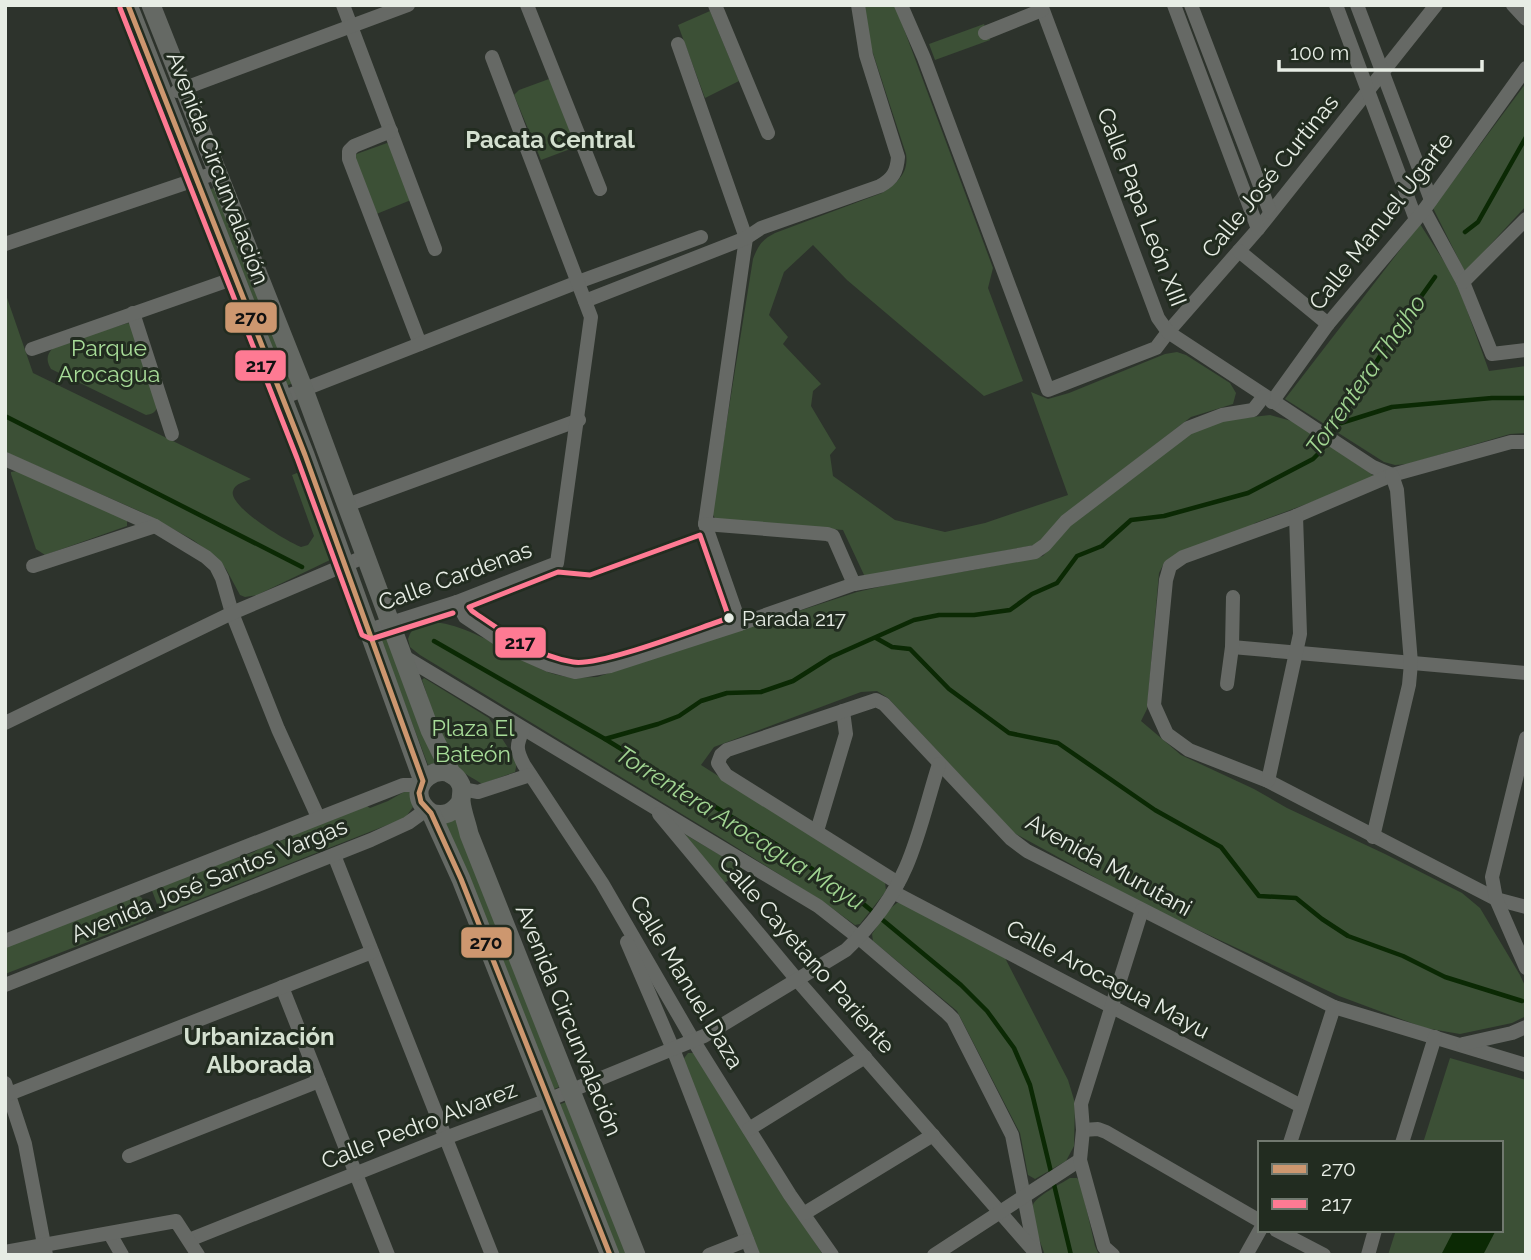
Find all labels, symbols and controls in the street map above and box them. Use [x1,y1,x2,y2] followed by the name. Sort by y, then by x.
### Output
[1279,28,1482,72] scale bar
[1290,40,1349,65] text: 100 m
[162,48,275,288] street label: Avenida Circunvalación
[1196,89,1344,263] street label: Calle José Curtinas
[1092,104,1193,310] street label: Calle Papa León XIII
[465,125,635,154] district label: Pacata Central
[1303,127,1458,315] street label: Calle Manuel Ugarte
[1299,289,1432,461] water label: Torrentera Thajho
[224,301,278,334] line badge: 270
[234,306,268,328] text: 270
[58,334,160,387] park label: Parque Arocagua
[234,349,287,382] line badge: 217
[246,354,277,376] text: 217
[375,535,535,616] street label: Calle Cardenas
[742,606,847,631] place label: Parada 217
[722,611,736,625] marker: Parada 217
[494,626,547,659] line badge: 217
[505,631,536,653] text: 217
[431,714,515,767] park label: Plaza El Bateón
[611,739,870,916] water label: Torrentera Arocagua Mayu
[1022,808,1197,921] street label: Avenida Murutani
[67,812,351,947] street label: Avenida José Santos Vargas
[714,849,901,1059] street label: Calle Cayetano Pariente
[625,890,750,1073] street label: Calle Manuel Daza
[511,900,628,1139] street label: Avenida Circunvalación
[1002,914,1214,1044] street label: Calle Arocagua Mayu
[460,926,513,959] line badge: 270
[469,931,503,953] text: 270
[184,1022,335,1079] district label: Urbanización Alborada
[317,1075,520,1174] street label: Calle Pedro Alvarez
[1258,1141,1503,1232] legend
[1321,1156,1356,1181] text: 270
[1321,1191,1353,1216] text: 217

